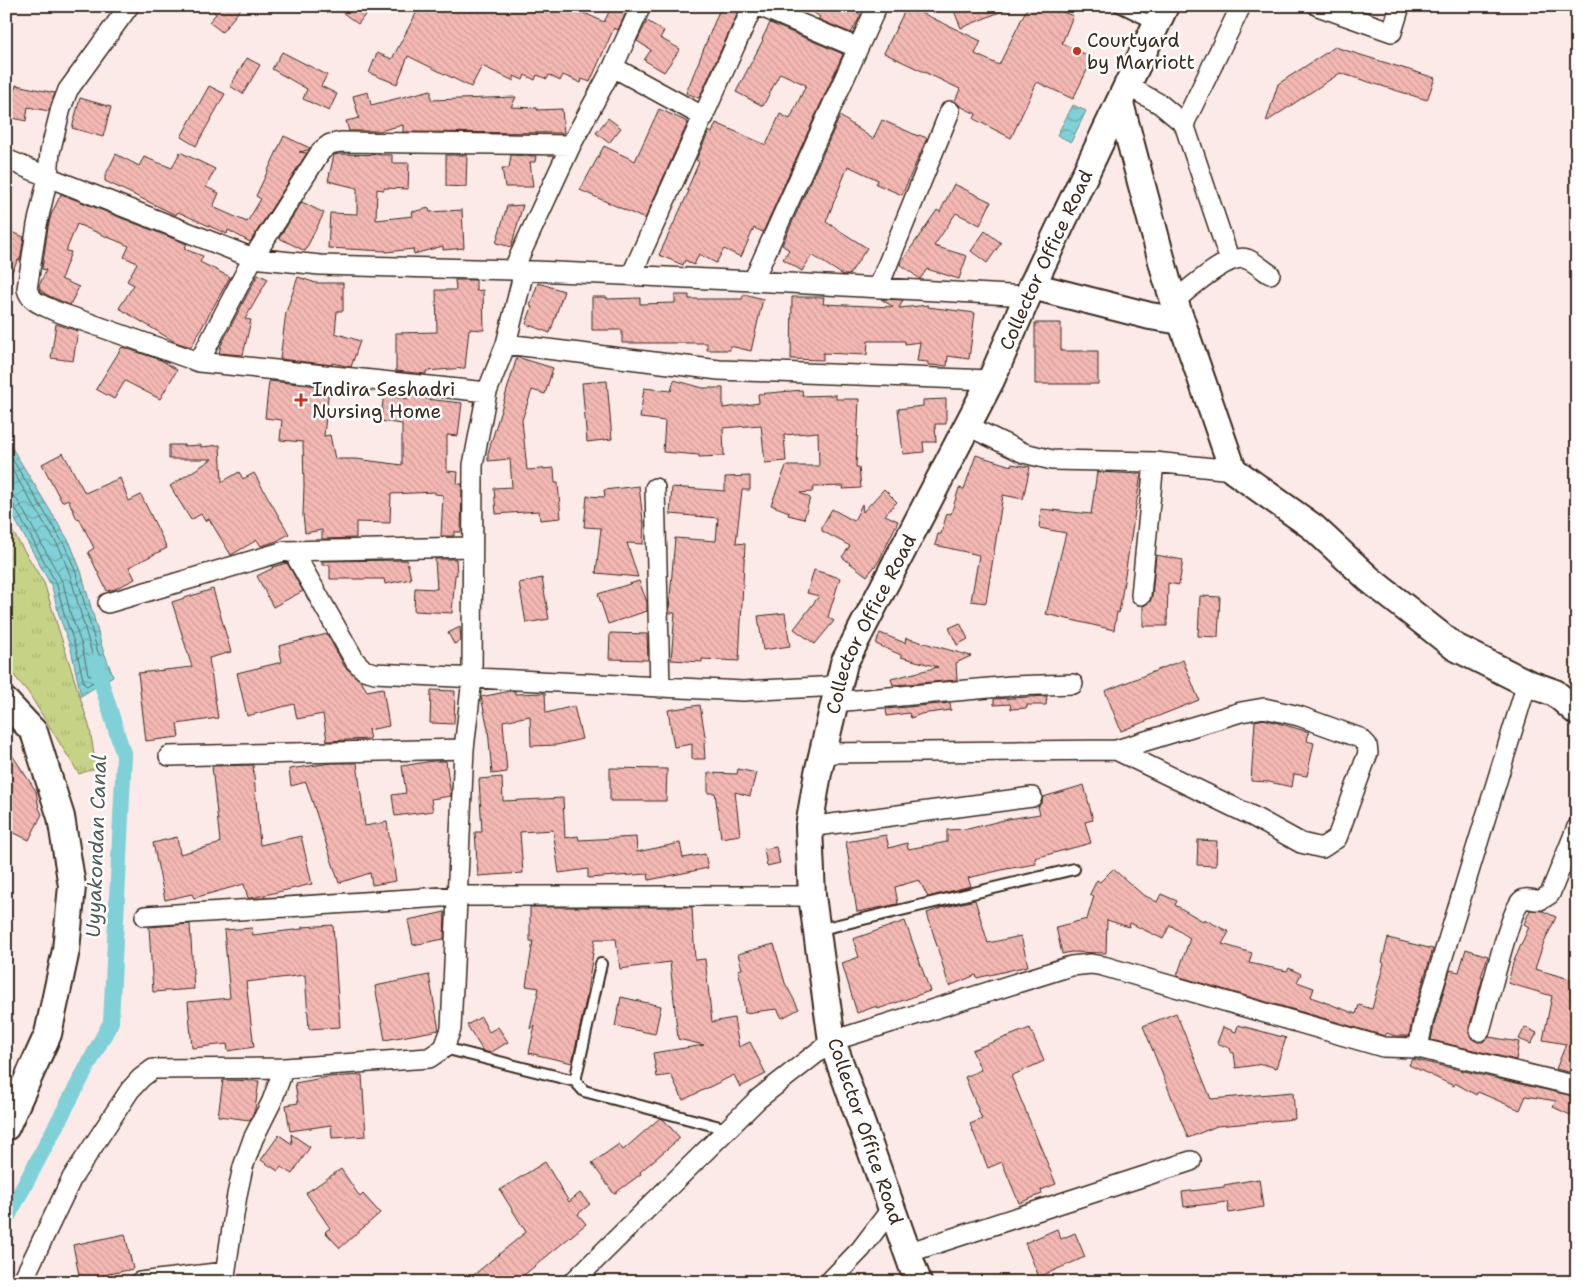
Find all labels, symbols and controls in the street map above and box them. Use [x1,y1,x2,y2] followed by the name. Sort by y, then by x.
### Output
[1087,28,1195,75] place label: Courtyard by Marriott
[1071,45,1083,57] marker: Courtyard by Marriott
[994,166,1098,354] street label: Collector Office Road
[312,377,455,424] place label: Indira Seshadri Nursing Home
[294,393,308,407] marker: Indira Seshadri Nursing Home
[820,530,922,717] street label: Collector Office Road
[80,754,112,938] water label: Uyyakondan Canal
[822,1035,909,1228] street label: Collector Office Road

